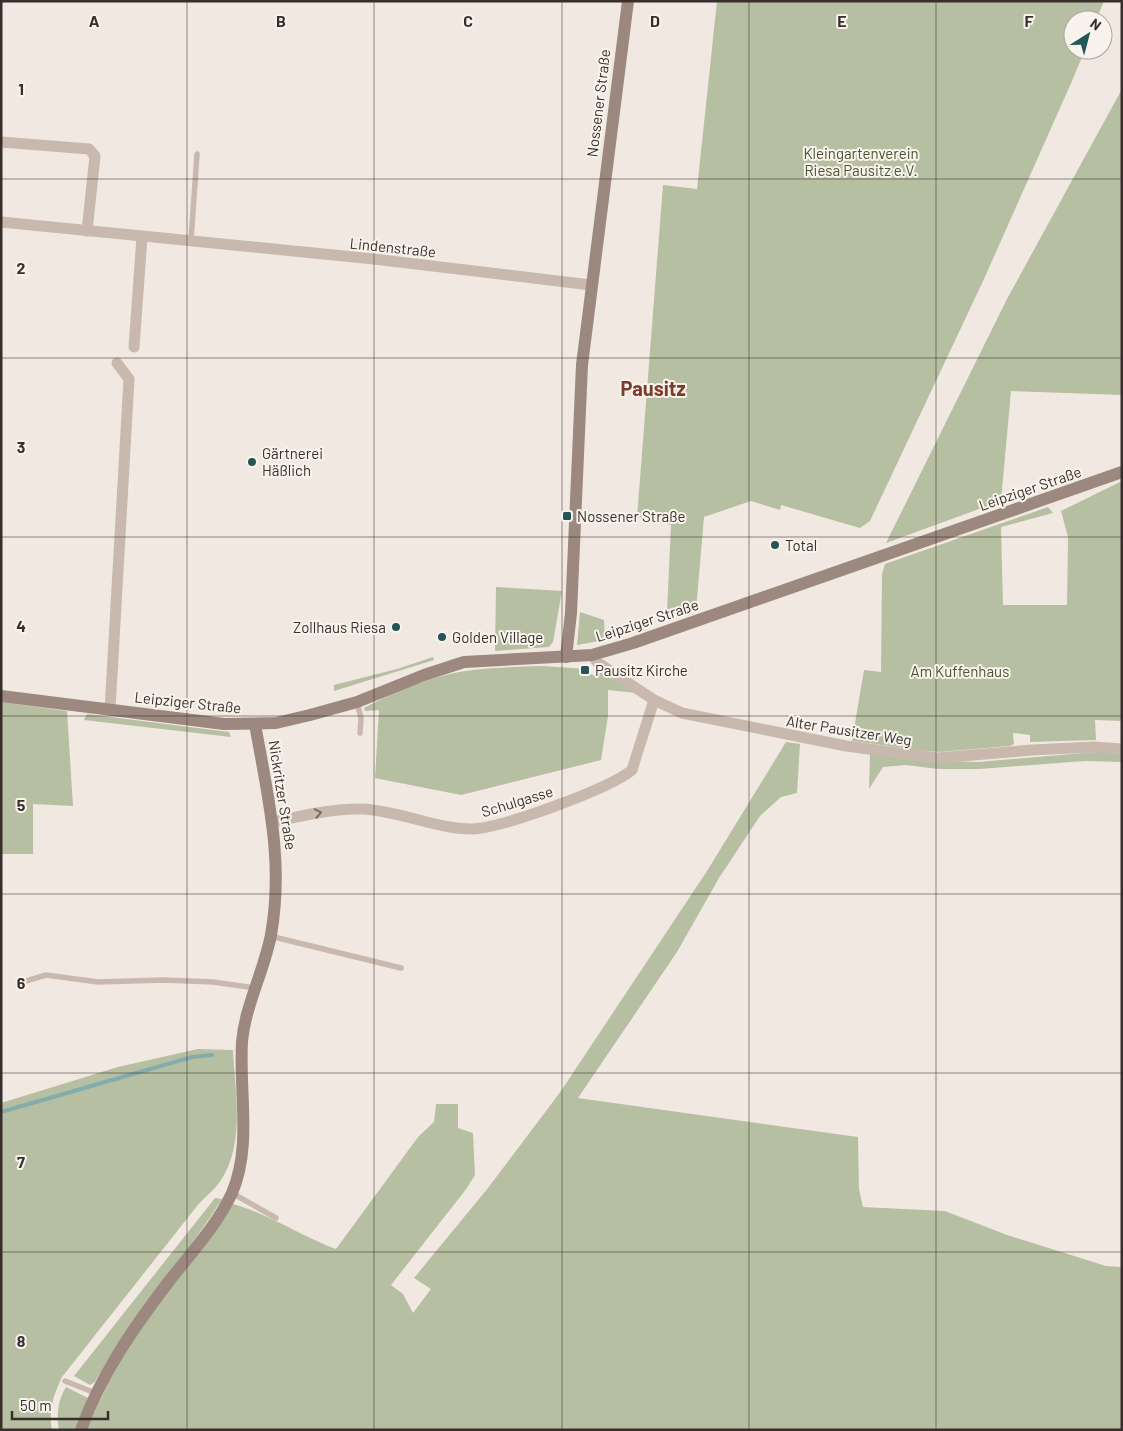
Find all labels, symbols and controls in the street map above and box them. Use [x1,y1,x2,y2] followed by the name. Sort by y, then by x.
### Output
[1063,10,1113,60] north arrow
[89,11,100,30] text: A
[276,11,286,30] text: B
[463,11,473,30] text: C
[650,11,660,30] text: D
[837,11,847,30] text: E
[1025,11,1034,30] text: F
[1087,14,1105,34] text: N
[582,48,614,158] street label: Nossener Straße
[18,79,24,98] text: 1
[803,144,919,179] park label: Kleingartenverein Riesa Pausitz e.V.
[349,234,437,260] street label: Lindenstraße
[17,258,26,277] text: 2
[620,376,686,400] district label: Pausitz
[17,437,25,456] text: 3
[262,444,323,479] place label: Gärtnerei Häßlich
[246,456,258,468] marker: Gärtnerei Häßlich
[976,462,1084,514] street label: Leipziger Straße
[577,507,686,525] place label: Nossener Straße
[561,510,573,522] marker: Nossener Straße
[785,536,817,554] place label: Total
[769,539,781,551] marker: Total
[593,595,701,645] street label: Leipziger Straße
[16,616,26,635] text: 4
[293,618,386,636] place label: Zollhaus Riesa
[390,621,402,633] marker: Zollhaus Riesa
[452,628,543,646] place label: Golden Village
[436,631,448,643] marker: Golden Village
[595,661,688,679] place label: Pausitz Kirche
[911,662,1009,680] park label: Am Kuffenhaus
[579,664,591,676] marker: Pausitz Kirche
[134,687,242,717] street label: Leipziger Straße
[785,711,913,749] street label: Alter Pausitzer Weg
[265,739,301,851] street label: Nickritzer Straße
[479,782,555,820] street label: Schulgasse
[17,795,26,814] text: 5
[314,809,322,819] one-way arrow
[17,973,26,992] text: 6
[17,1152,25,1171] text: 7
[17,1331,26,1350] text: 8
[12,1388,109,1420] scale bar
[20,1396,52,1414] text: 50 m

